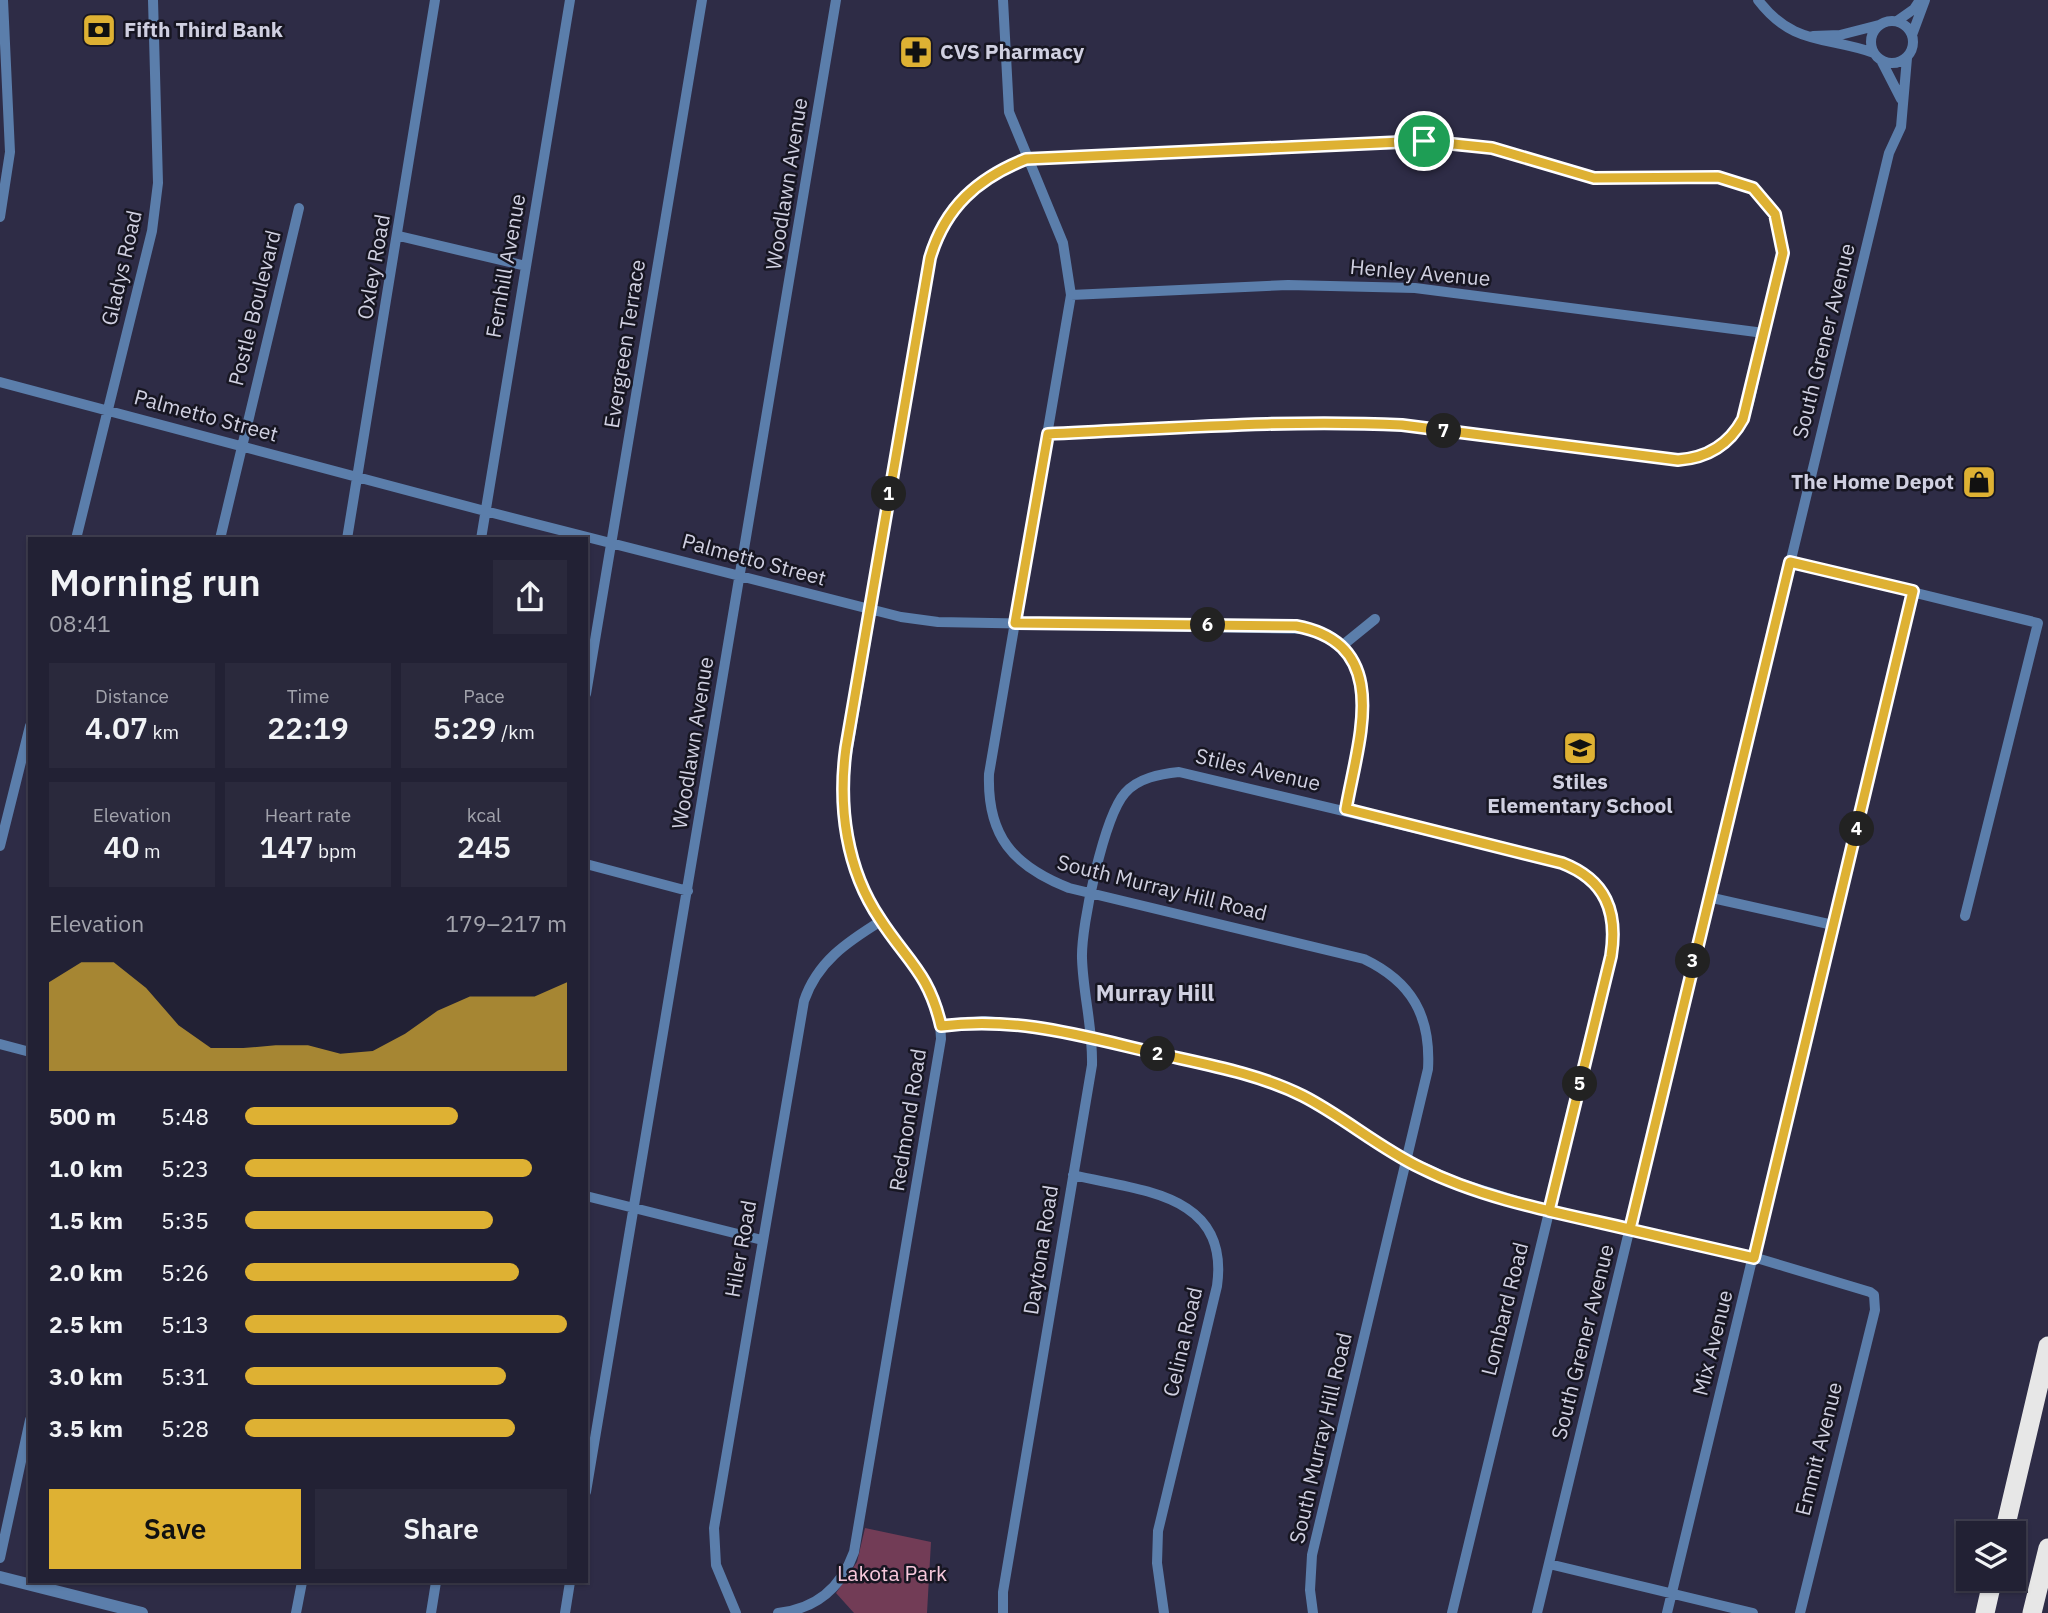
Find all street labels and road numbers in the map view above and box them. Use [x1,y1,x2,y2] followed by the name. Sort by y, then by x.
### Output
[759,96,813,272] street label: Woodlawn Avenue
[479,192,531,340] street label: Fernhill Avenue
[94,207,148,328] street label: Gladys Road
[350,212,396,322] street label: Oxley Road
[221,227,287,388] street label: Postle Boulevard
[1785,240,1861,441] street label: South Grener Avenue
[1349,252,1492,292] street label: Henley Avenue
[597,257,651,430] street label: Evergreen Terrace
[131,382,281,448] street label: Palmetto Street
[679,526,829,592] street label: Palmetto Street
[665,655,719,831] street label: Woodlawn Avenue
[1193,741,1323,797] street label: Stiles Avenue
[1054,847,1270,927] street label: South Murray Hill Road
[882,1046,932,1193] street label: Redmond Road
[1016,1183,1064,1317] street label: Daytona Road
[718,1198,762,1300] street label: Hiler Road
[1474,1239,1534,1379] street label: Lombard Road
[1544,1241,1620,1442] street label: South Grener Avenue
[1156,1284,1208,1399] street label: Celina Road
[1685,1287,1739,1399] street label: Mix Avenue
[1282,1330,1358,1546] street label: South Murray Hill Road
[1788,1379,1848,1518] street label: Emmit Avenue

